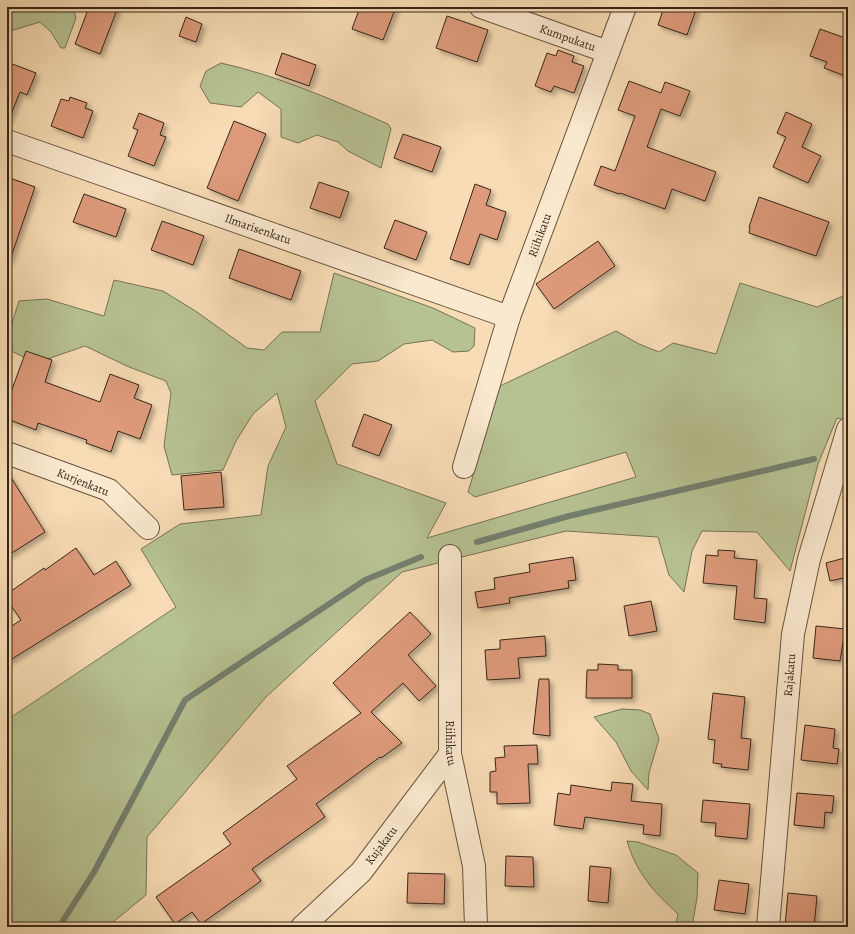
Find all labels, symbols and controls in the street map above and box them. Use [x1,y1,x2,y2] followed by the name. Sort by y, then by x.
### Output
[538,20,598,55] street label: Kumpukatu
[223,210,294,248] street label: Ilmarisenkatu
[524,211,555,259] street label: Riihikatu
[54,464,112,500] street label: Kurjenkatu
[780,652,799,697] street label: Rajakatu
[442,720,460,768] street label: Riihikatu
[361,823,401,868] street label: Kujakatu

